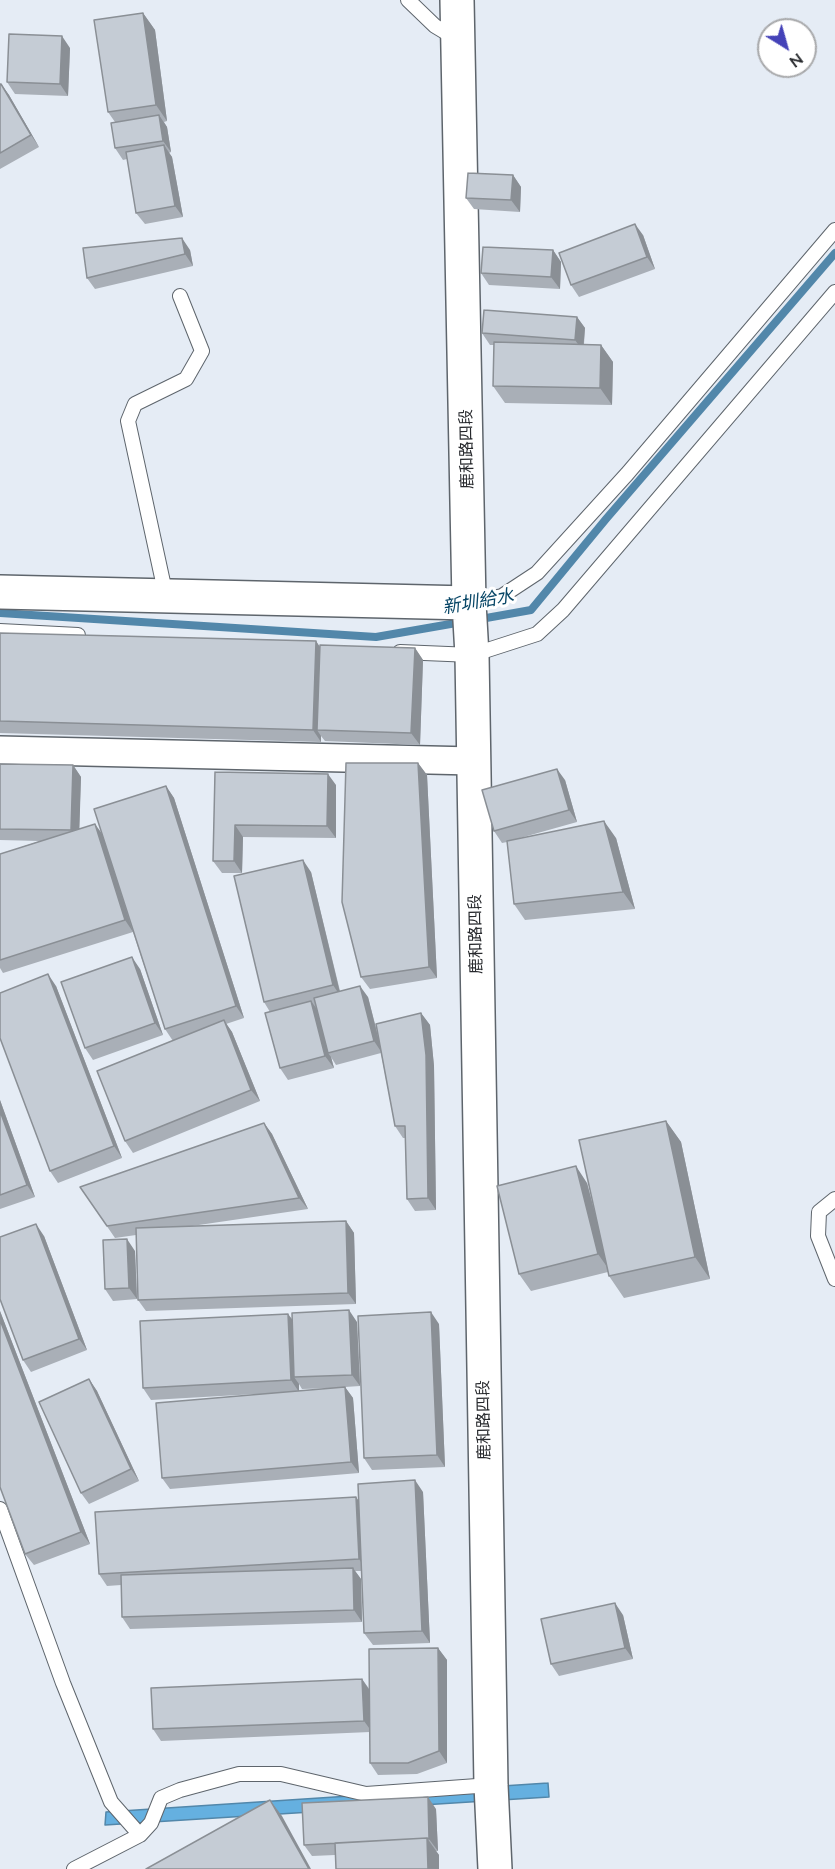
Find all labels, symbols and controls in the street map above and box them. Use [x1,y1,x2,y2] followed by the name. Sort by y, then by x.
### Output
[757,18,817,78] north arrow
[786,49,807,72] text: N
[457,409,477,489] street label: 鹿和路四段
[441,585,515,619] water label: 新圳給水
[466,894,486,974] street label: 鹿和路四段
[474,1380,494,1460] street label: 鹿和路四段

